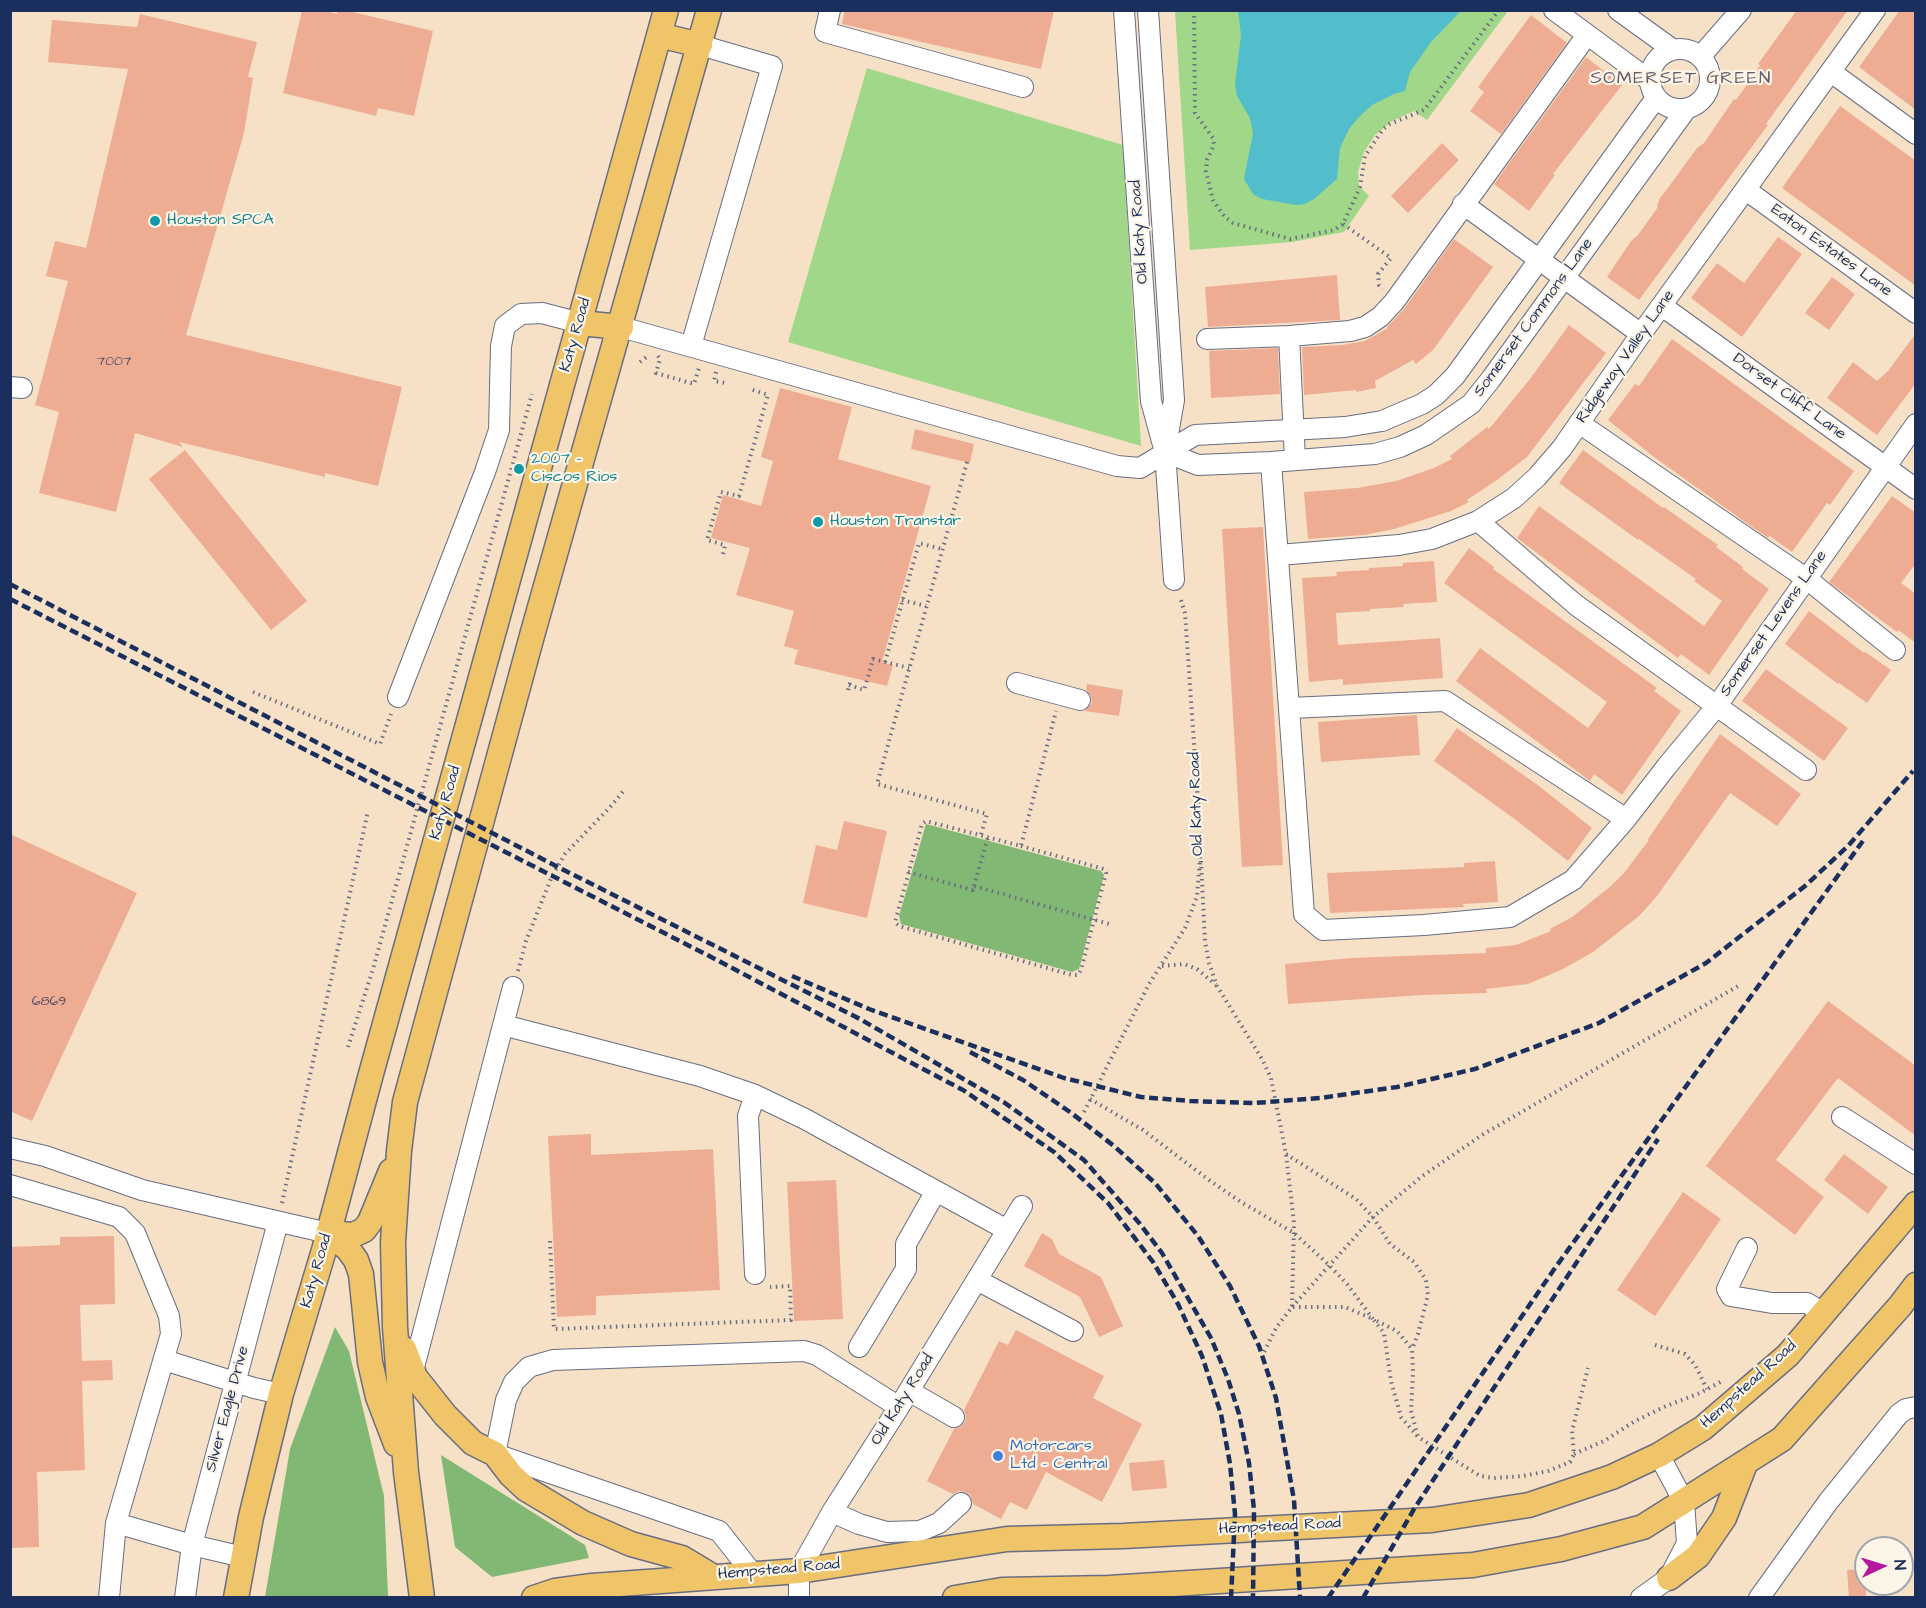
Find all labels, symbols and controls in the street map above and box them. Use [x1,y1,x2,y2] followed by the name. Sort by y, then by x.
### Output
[1590,68,1772,90] district label: SOMERSET GREEN
[1127,179,1153,285] street label: Old Katy Road
[1767,201,1895,301] street label: Eaton Estates Lane
[167,211,274,231] place label: Houston SPCA
[148,214,162,228] marker: Houston SPCA
[1470,235,1598,401] street label: Somerset Commons Lane
[1573,287,1679,427] street label: Ridgeway Valley Lane
[556,296,596,374] street label: Katy Road
[1729,349,1849,445] street label: Dorset Cliff Lane
[97,354,131,370] house number: 7007
[531,450,617,488] place label: 2007 - Ciscos Rios
[512,462,526,476] marker: 2007 - Ciscos Rios
[830,512,961,532] place label: Houston Transtar
[811,515,825,529] marker: Houston Transtar
[1716,547,1832,701] street label: Somerset Levens Lane
[1186,752,1208,856] street label: Old Katy Road
[426,764,466,842] street label: Katy Road
[32,994,66,1010] house number: 6869
[297,1232,337,1310] street label: Katy Road
[1697,1337,1801,1433] street label: Hempstead Road
[202,1344,254,1474] street label: Silver Eagle Drive
[867,1351,939,1449] street label: Old Katy Road
[1010,1437,1107,1475] place label: Motorcars Ltd - Central
[991,1449,1005,1463] marker: Motorcars Ltd - Central
[1218,1514,1342,1540] street label: Hempstead Road
[1854,1536,1914,1596] north arrow
[717,1555,841,1585] street label: Hempstead Road
[1889,1559,1911,1571] text: N

